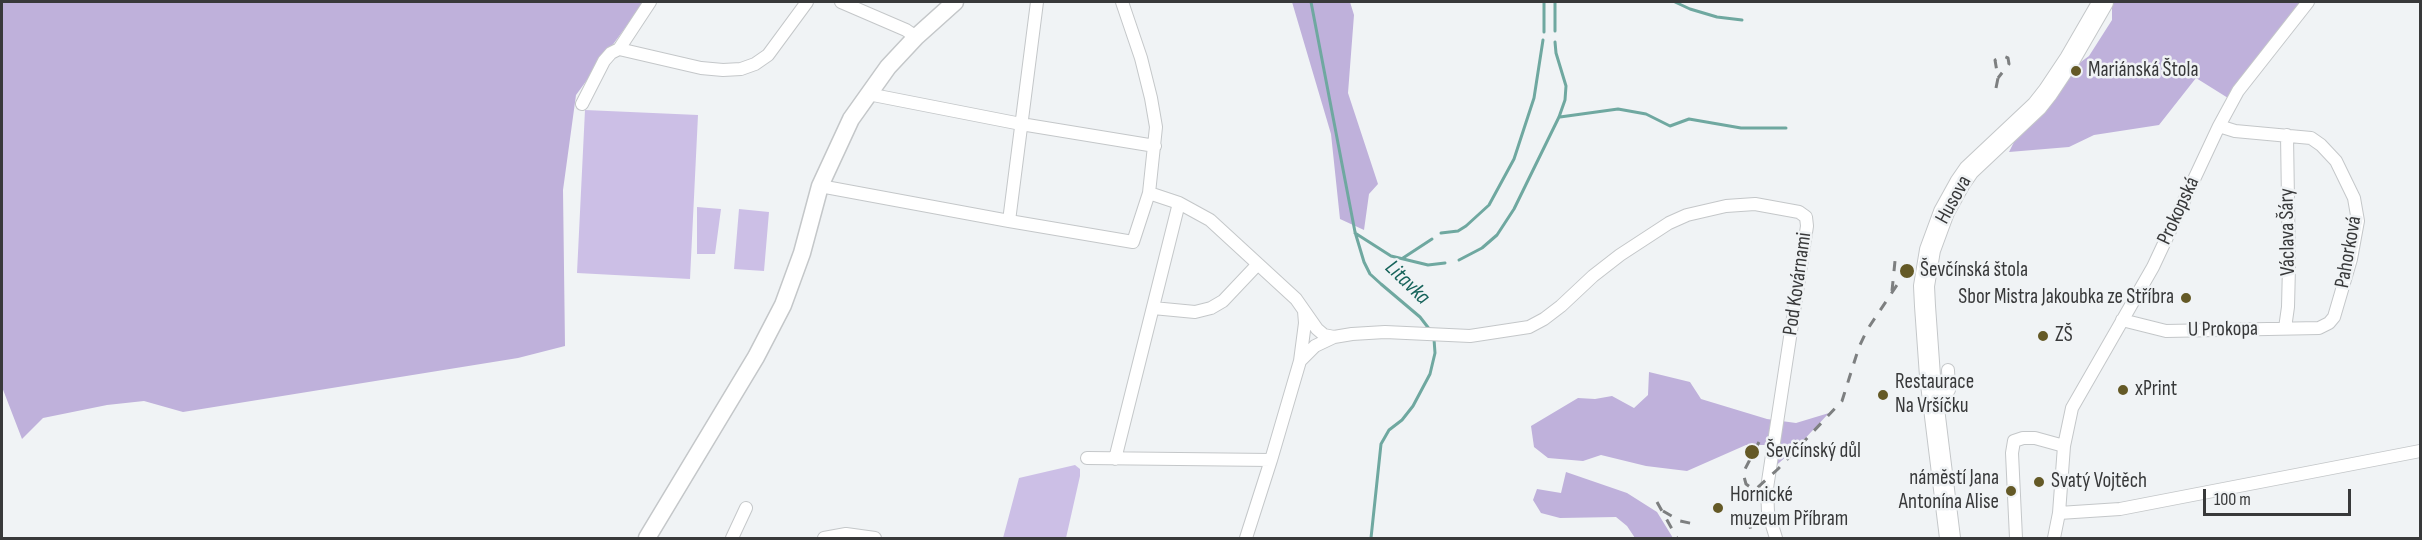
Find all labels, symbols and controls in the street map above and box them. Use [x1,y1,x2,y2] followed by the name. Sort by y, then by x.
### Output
[2088,58,2198,84] place label: Mariánská Štola
[2069,64,2083,78] marker: Mariánská Štola
[1931,171,1977,229] street label: Husova
[2152,173,2206,249] street label: Prokopská
[2275,188,2301,276] street label: Václava Šáry
[2330,214,2368,290] street label: Pahorková
[1778,231,1818,337] street label: Pod Kovárnami
[1379,255,1435,311] water label: Litavka
[1920,258,2028,284] place label: Ševčínská štola
[1898,262,1916,280] marker: Ševčínská štola
[1958,285,2174,311] place label: Sbor Mistra Jakoubka ze Stříbra
[2179,291,2193,305] marker: Sbor Mistra Jakoubka ze Stříbra
[2188,317,2258,343] street label: U Prokopa
[2055,323,2073,349] place label: ZŠ
[2036,329,2050,343] marker: ZŠ
[1895,370,1974,420] place label: Restaurace Na Vršíčku
[2135,377,2177,403] place label: xPrint
[2116,383,2130,397] marker: xPrint
[1876,388,1890,402] marker: Restaurace Na Vršíčku
[1766,439,1861,465] place label: Ševčínský důl
[1743,443,1761,461] marker: Ševčínský důl
[1899,466,1999,516] place label: náměstí Jana Antonína Alise
[2051,469,2147,495] place label: Svatý Vojtěch
[2032,475,2046,489] marker: Svatý Vojtěch
[2206,477,2354,515] scale bar
[1730,483,1848,533] place label: Hornické muzeum Příbram
[2004,484,2018,498] marker: náměstí Jana Antonína Alise
[2214,489,2251,510] text: 100 m
[1711,501,1725,515] marker: Hornické muzeum Příbram

